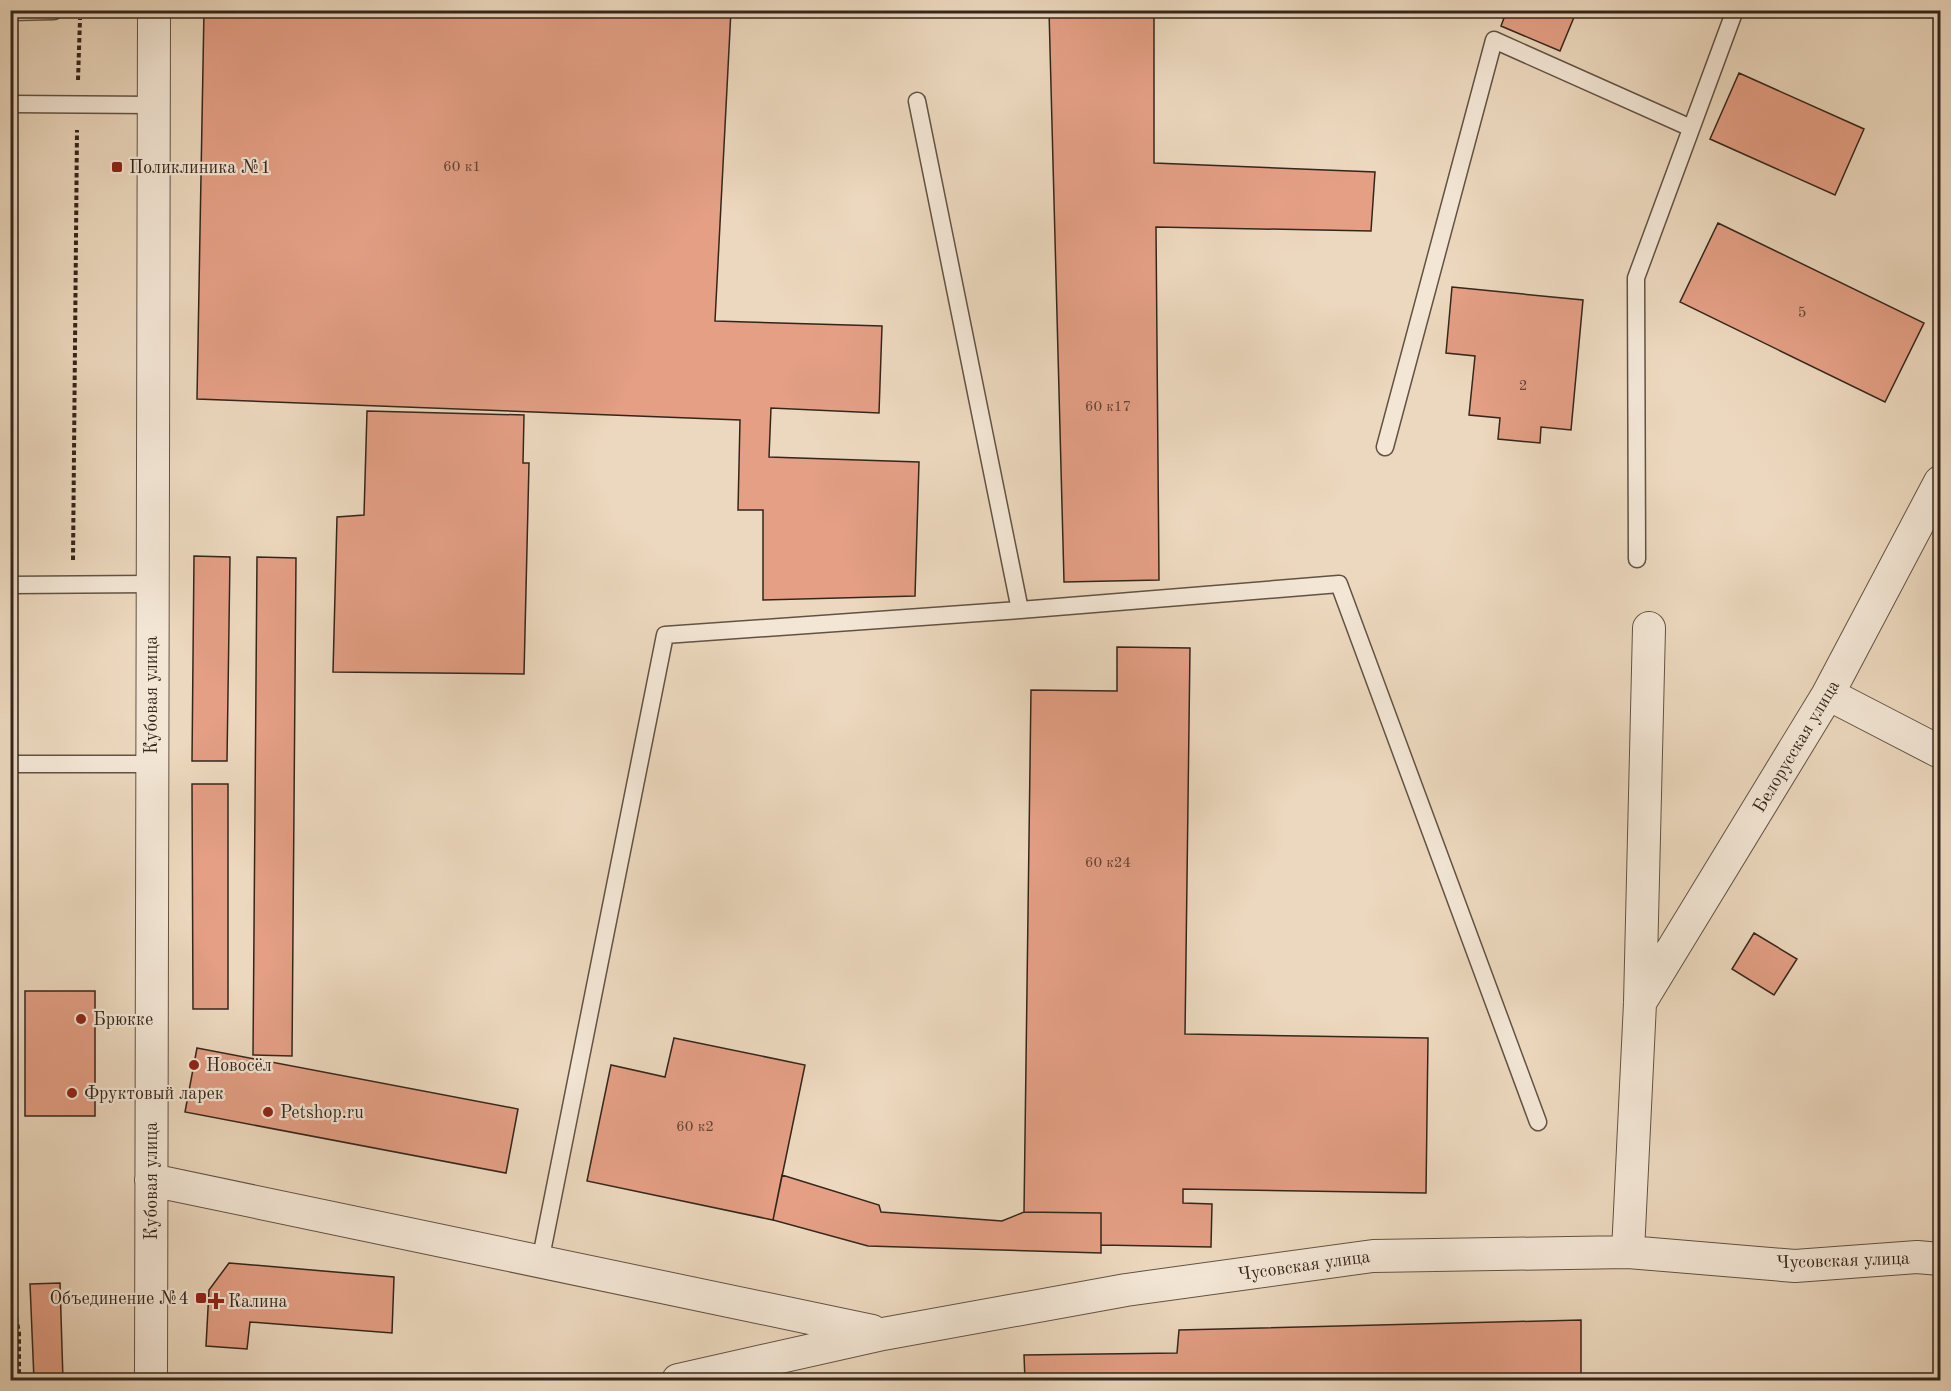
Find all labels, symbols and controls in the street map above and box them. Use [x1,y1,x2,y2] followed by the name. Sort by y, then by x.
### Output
[129,159,271,177] place label: Поликлиника №1
[110,160,124,174] marker: Поликлиника №1
[443,160,481,175] house number: 60 к1
[1798,306,1806,321] house number: 5
[1519,379,1527,394] house number: 2
[1085,400,1131,415] house number: 60 к17
[143,636,161,754] street label: Кубовая улица
[1750,677,1843,816] street label: Белорусская улица
[1085,856,1131,871] house number: 60 к24
[93,1011,153,1029] place label: Брюкке
[74,1012,88,1026] marker: Брюкке
[206,1057,272,1075] place label: Новосёл
[187,1058,201,1072] marker: Новосёл
[84,1085,224,1103] place label: Фруктовый ларек
[65,1086,79,1100] marker: Фруктовый ларек
[280,1104,364,1122] place label: Petshop.ru
[261,1105,275,1119] marker: Petshop.ru
[676,1120,714,1135] house number: 60 к2
[143,1122,161,1240] street label: Кубовая улица
[1237,1248,1372,1284] street label: Чусовская улица
[1776,1250,1910,1272] street label: Чусовская улица
[50,1290,189,1308] place label: Объединение №4
[194,1291,208,1305] marker: Объединение №4
[228,1293,288,1311] place label: Калина
[209,1294,223,1308] marker: Калина

